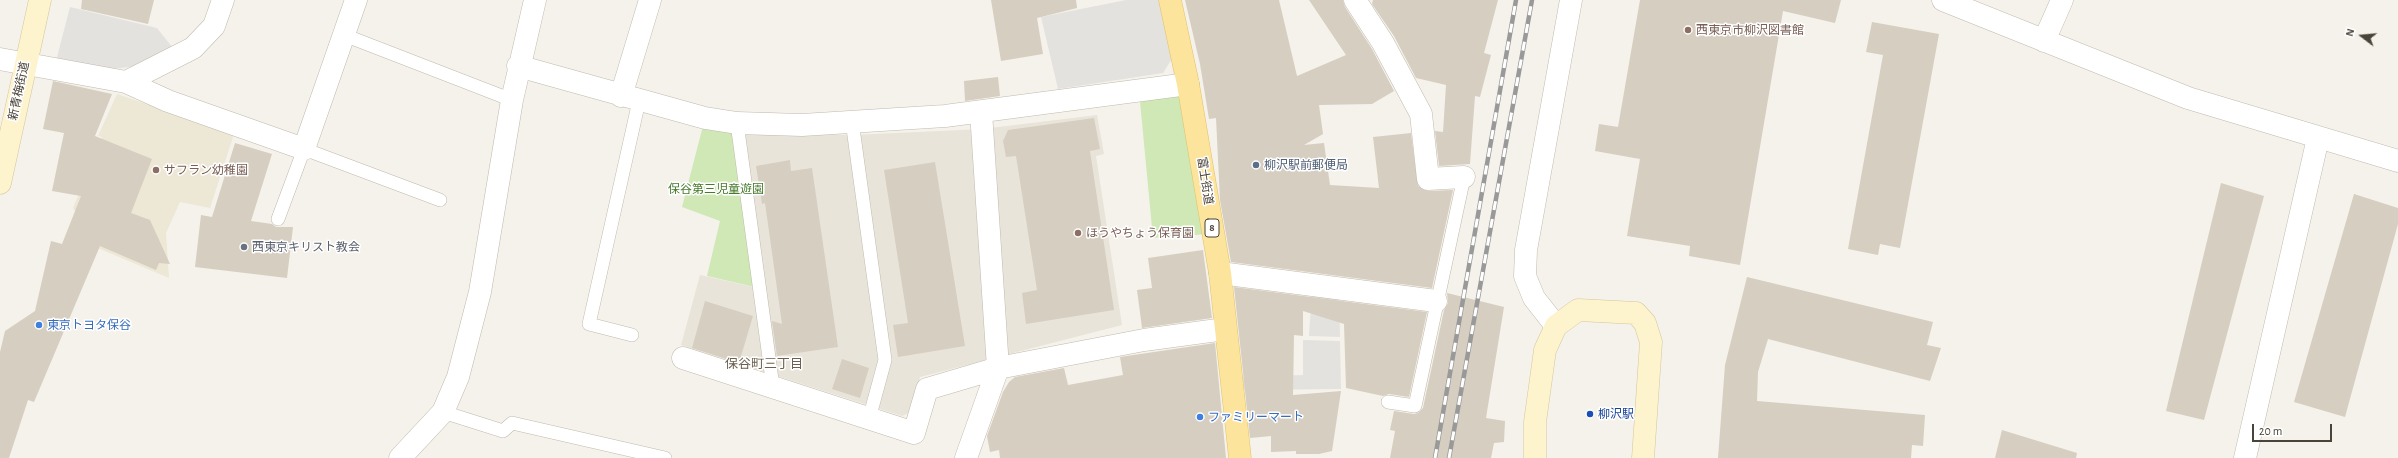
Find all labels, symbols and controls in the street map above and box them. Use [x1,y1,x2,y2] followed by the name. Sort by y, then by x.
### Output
[2342,16,2382,56] north arrow
[1696,23,1804,37] place label: 西東京市柳沢図書館
[1683,25,1693,35] marker: 西東京市柳沢図書館
[2344,27,2356,38] text: N
[6,60,32,122] street label: 新青梅街道
[1194,156,1216,206] street label: 富士街道
[1264,158,1348,172] place label: 柳沢駅前郵便局
[1251,160,1261,170] marker: 柳沢駅前郵便局
[164,163,248,177] place label: サフラン幼稚園
[151,165,161,175] marker: サフラン幼稚園
[668,182,764,196] park label: 保谷第三児童遊園
[1205,219,1219,237] road number: 8
[1086,226,1194,240] place label: ほうやちょう保育園
[1073,228,1083,238] marker: ほうやちょう保育園
[252,240,360,254] place label: 西東京キリスト教会
[239,242,249,252] marker: 西東京キリスト教会
[47,318,131,332] place label: 東京トヨタ保谷
[34,320,44,330] marker: 東京トヨタ保谷
[725,356,803,372] district label: 保谷町三丁目
[1598,407,1634,421] place label: 柳沢駅
[1585,409,1595,419] marker: 柳沢駅
[1208,410,1304,424] place label: ファミリーマート
[1195,412,1205,422] marker: ファミリーマート
[2254,416,2334,442] scale bar
[2259,425,2282,437] text: 20 m

